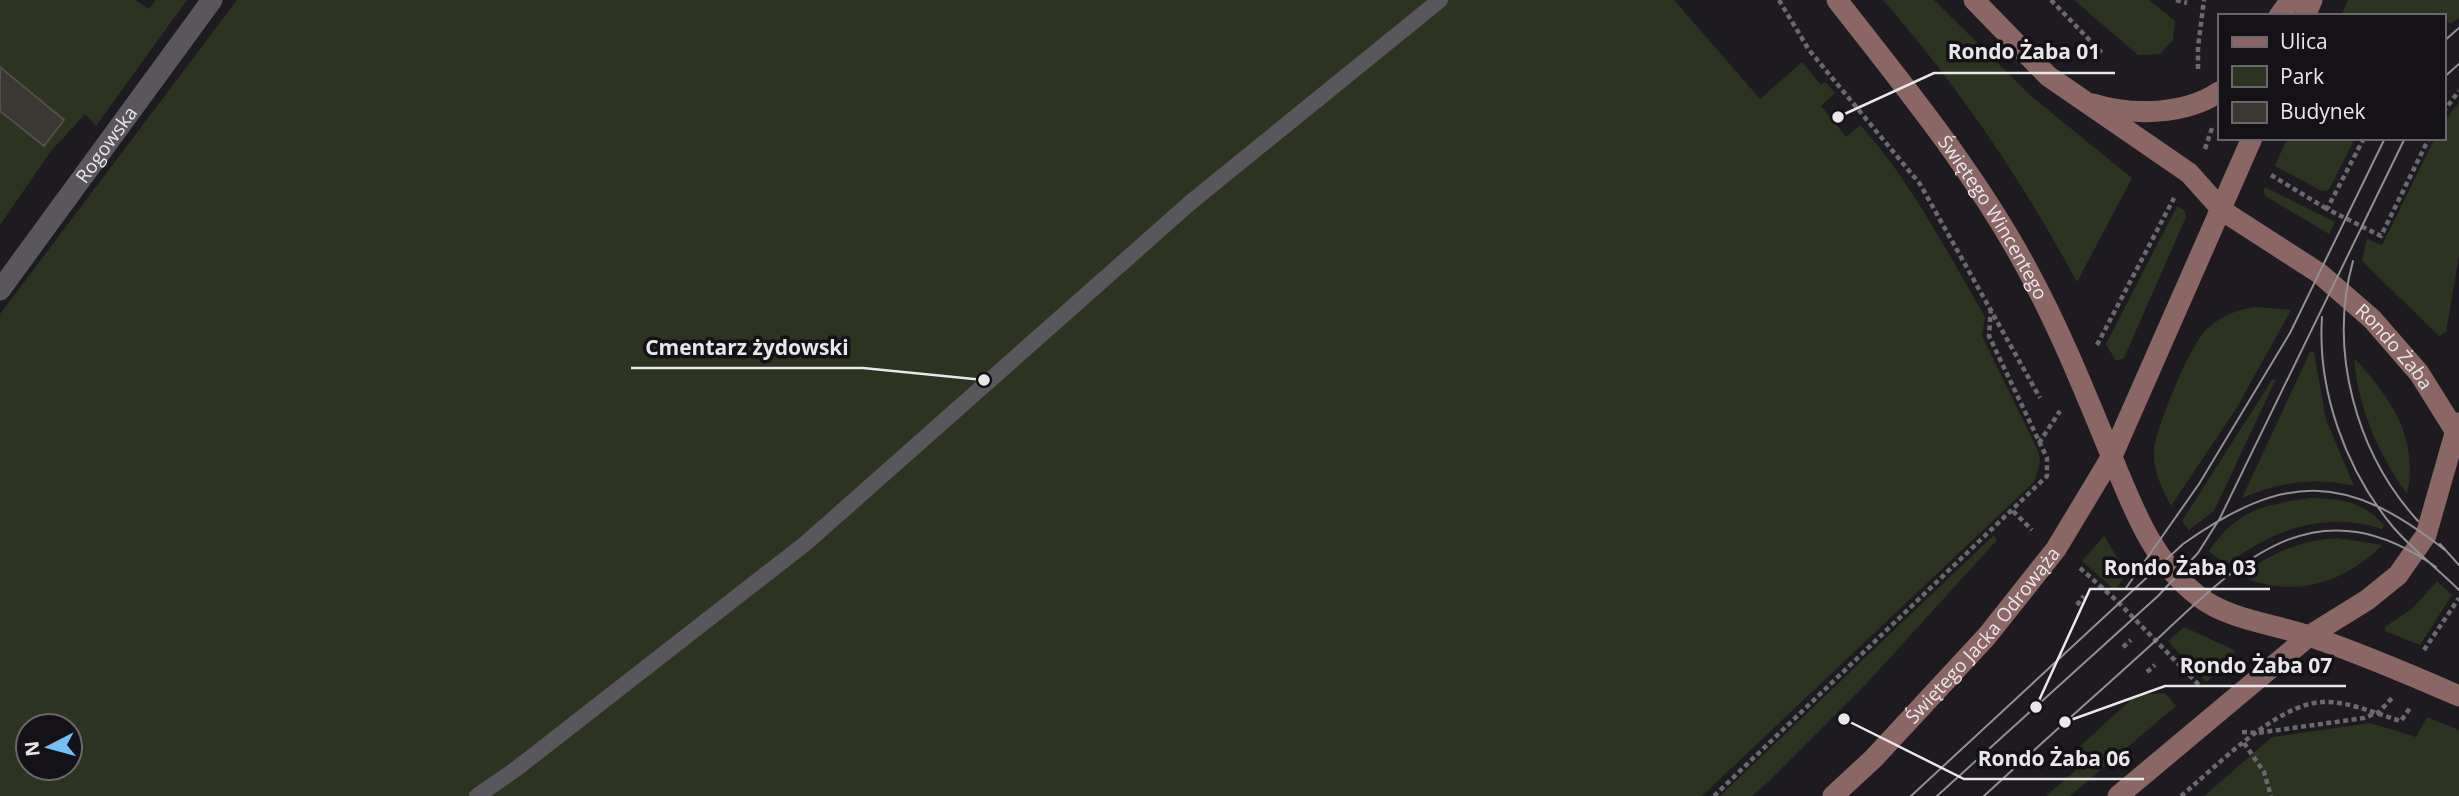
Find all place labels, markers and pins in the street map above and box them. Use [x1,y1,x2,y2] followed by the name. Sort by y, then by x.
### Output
[1934,31,2115,73] callout: Rondo Żaba 01
[631,326,863,368] callout: Cmentarz żydowski
[2090,547,2270,589] callout: Rondo Żaba 03
[2165,644,2346,686] callout: Rondo Żaba 07
[1964,737,2144,779] callout: Rondo Żaba 06

